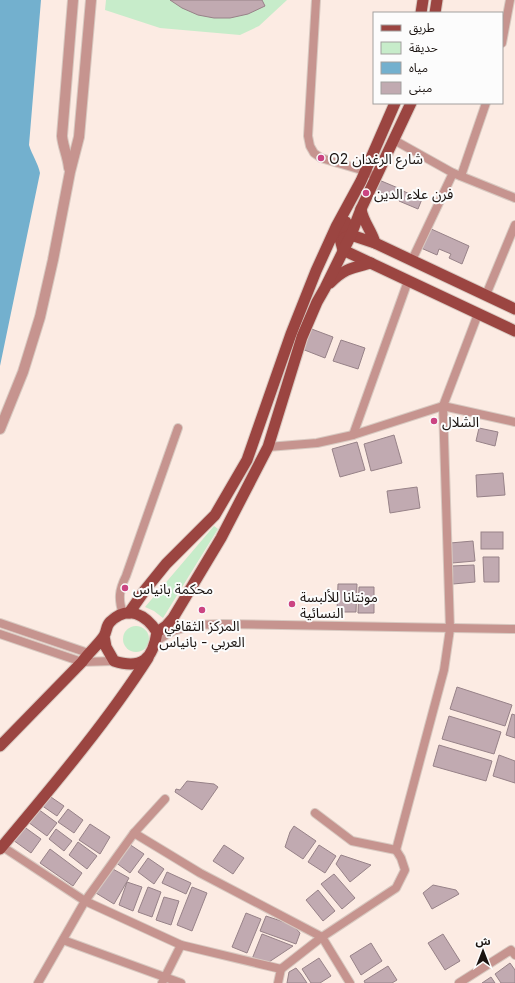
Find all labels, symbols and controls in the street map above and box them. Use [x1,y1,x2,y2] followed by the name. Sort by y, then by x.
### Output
[373,12,503,104] legend
[409,20,435,36] text: طريق
[409,40,438,55] text: حديقة
[409,60,428,75] text: مياه
[409,80,432,95] text: مبنى
[329,150,423,170] place label: O2 شارع الرغدان
[316,153,326,163] marker: O2 شارع الرغدان
[374,185,453,203] place label: فرن علاء الدين
[361,188,371,198] marker: فرن علاء الدين
[442,413,479,431] place label: الشلال
[429,416,439,426] marker: الشلال
[133,580,213,598] place label: محكمة بانياس
[120,583,130,593] marker: محكمة بانياس
[300,588,378,621] place label: مونتانا للألبسة النسائية
[287,599,297,609] marker: مونتانا للألبسة النسائية
[197,605,207,615] marker: المركز الثقافي العربي - بانياس
[159,617,245,653] place label: المركز الثقافي العربي - بانياس
[463,931,503,971] north arrow
[475,934,491,948] text: ش

